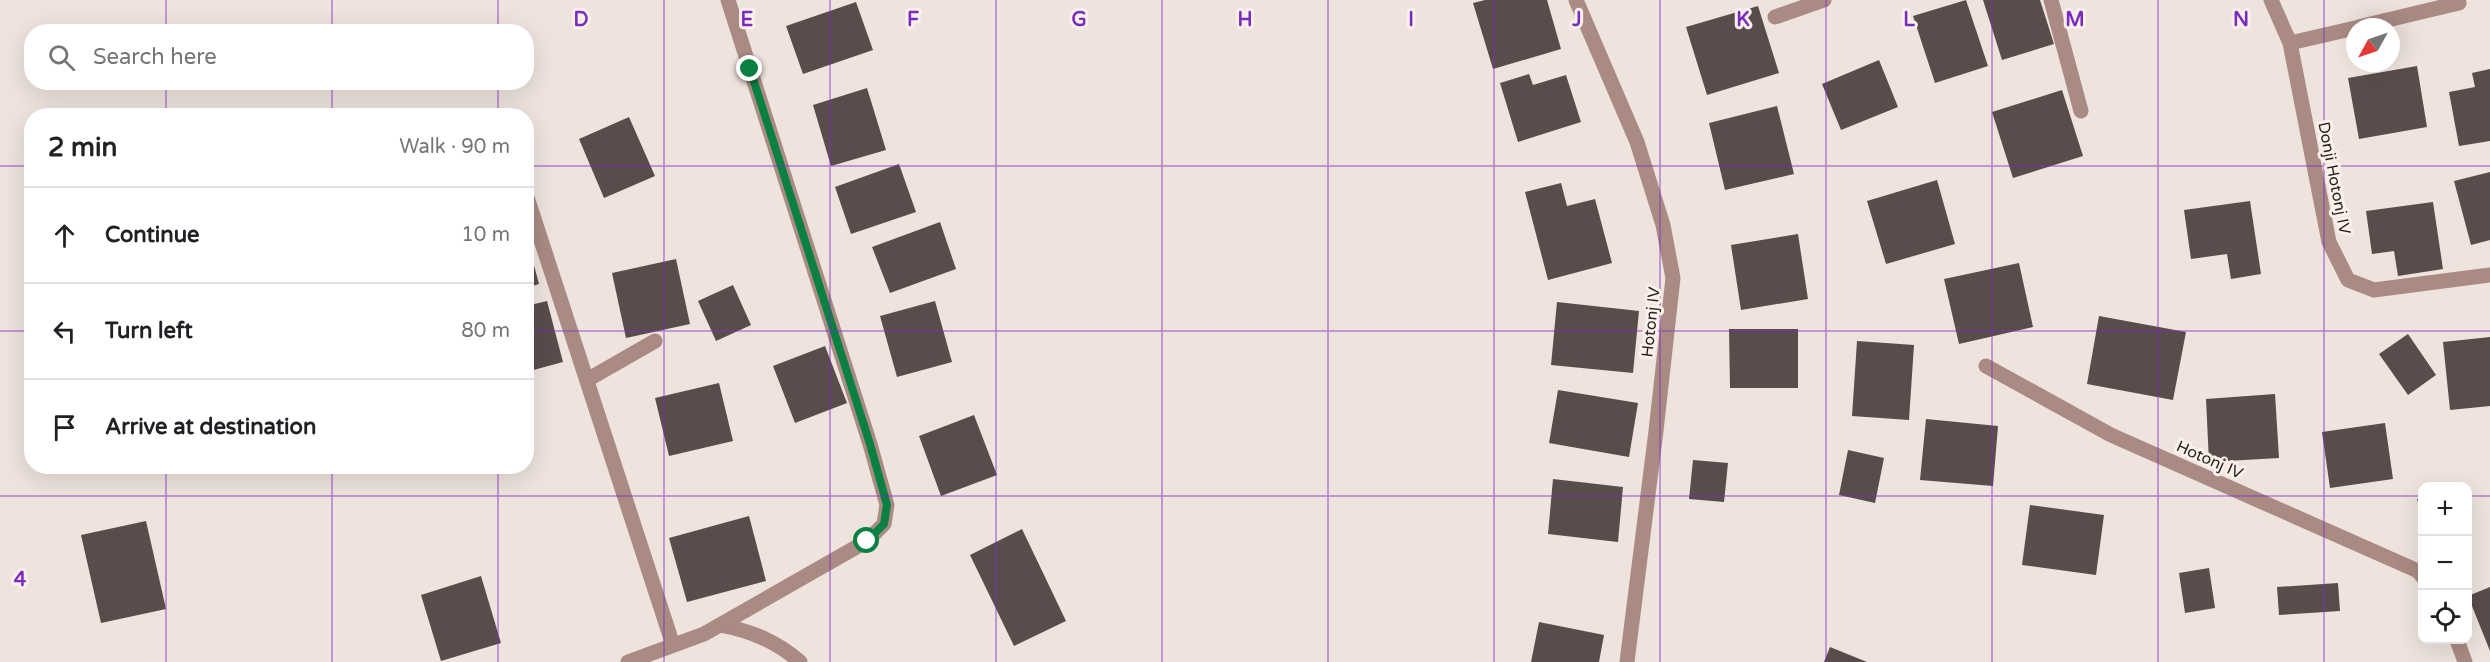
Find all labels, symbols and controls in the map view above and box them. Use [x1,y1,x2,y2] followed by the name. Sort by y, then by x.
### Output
[573,8,589,32] text: D
[741,8,754,32] text: E
[907,8,919,32] text: F
[1071,8,1087,32] text: G
[1237,8,1253,32] text: H
[1408,8,1414,32] text: I
[1571,8,1582,32] text: J
[1736,8,1750,32] text: K
[1903,8,1915,32] text: L
[2065,8,2085,32] text: M
[2233,8,2249,32] text: N
[2346,18,2400,72] north arrow
[24,24,534,90] search box
[45,41,78,74] icon: search
[93,44,217,70] text: Search here
[736,55,762,81] route end
[2313,120,2355,236] street label: Donji Hotonj IV
[48,132,117,163] text: 2 min
[399,135,510,159] text: Walk · 90 m
[48,219,81,252] icon: ahead
[105,222,200,248] text: Continue
[461,223,510,247] text: 10 m
[1637,286,1665,358] street label: Hotonj IV
[48,315,81,348] icon: left
[105,318,193,344] text: Turn left
[461,319,510,343] text: 80 m
[48,411,81,444] icon: arrive
[105,414,316,440] text: Arrive at destination
[2173,436,2246,483] street label: Hotonj IV
[2418,482,2472,644] map controls
[2418,482,2472,536] button: +
[853,527,879,553] route start
[2418,536,2472,590] button: −
[14,568,27,592] text: 4
[2418,590,2472,644] button: locate

